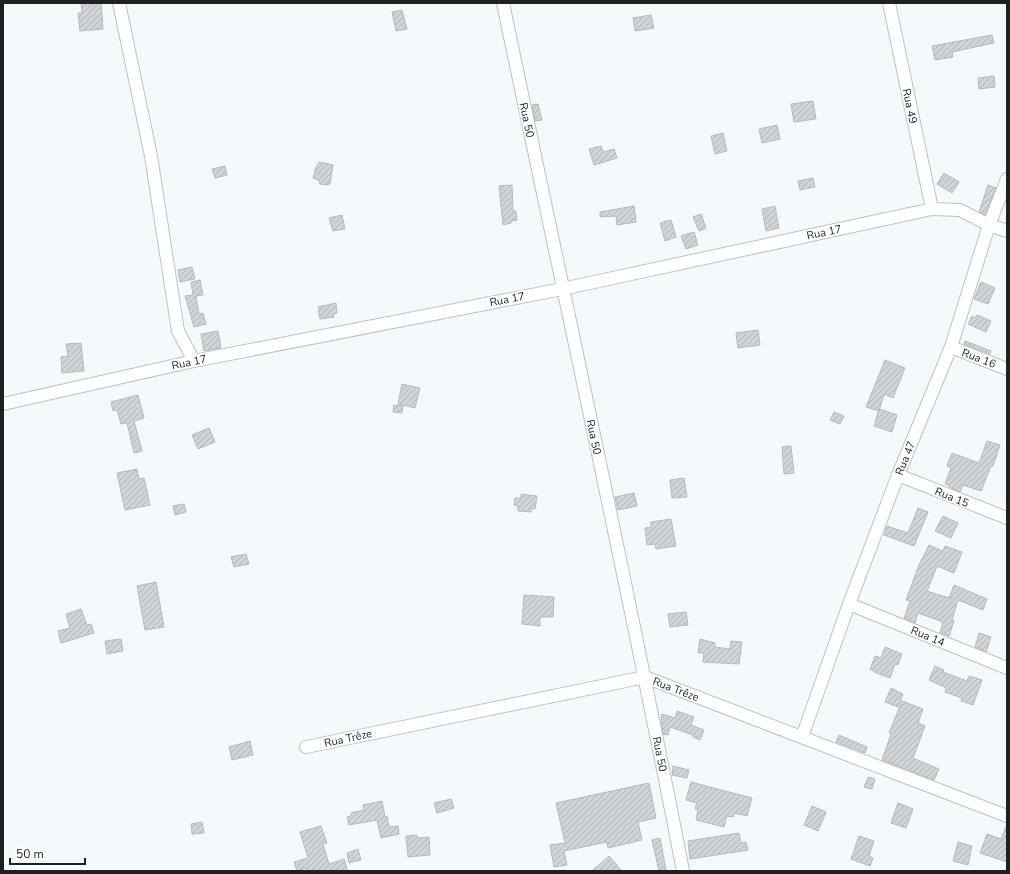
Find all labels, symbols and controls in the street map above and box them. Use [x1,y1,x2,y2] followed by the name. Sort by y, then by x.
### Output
[898,87,921,125] street label: Rua 49
[515,101,538,139] street label: Rua 50
[805,221,843,244] street label: Rua 17
[488,289,526,310] street label: Rua 17
[960,345,998,372] street label: Rua 16
[170,351,208,374] street label: Rua 17
[582,418,605,456] street label: Rua 50
[892,439,919,477] street label: Rua 47
[933,484,971,511] street label: Rua 15
[909,623,947,650] street label: Rua 14
[650,674,701,705] street label: Rua Trêze
[323,726,374,751] street label: Rua Trêze
[649,735,670,773] street label: Rua 50
[10,840,85,866] scale bar
[16,846,44,862] text: 50 m

